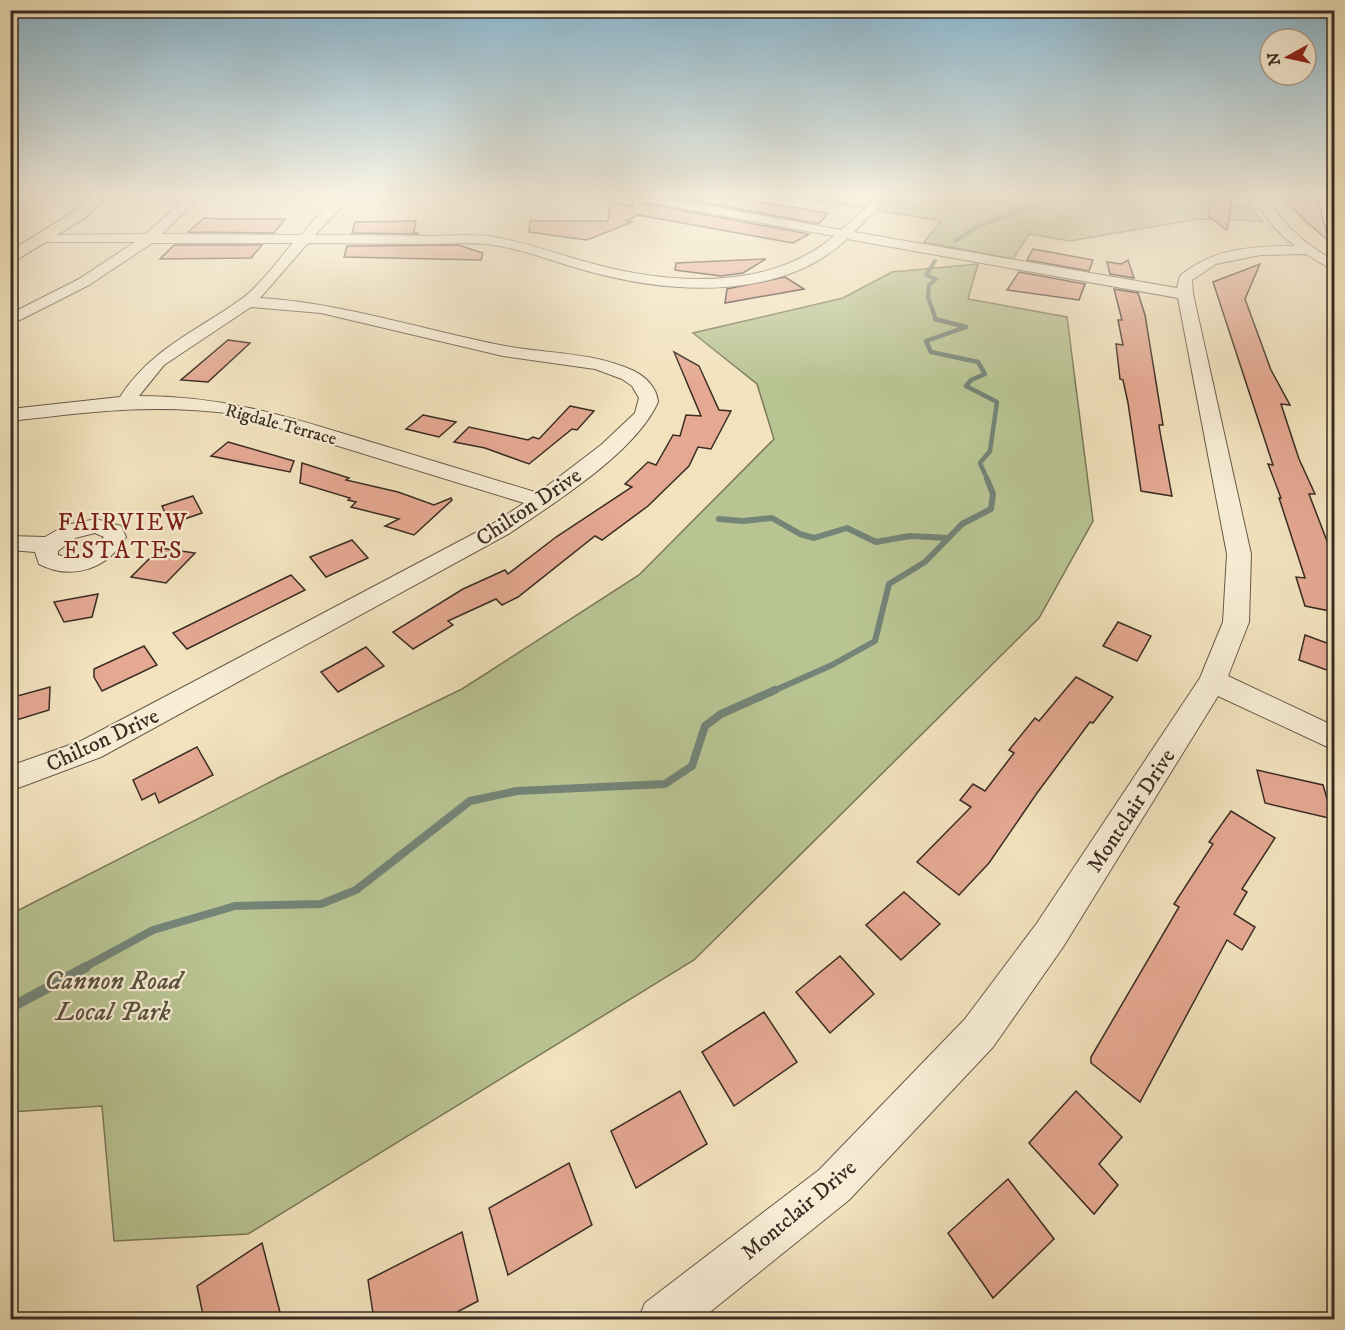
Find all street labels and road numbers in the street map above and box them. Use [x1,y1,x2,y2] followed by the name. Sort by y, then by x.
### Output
[223,400,339,450] street label: Rigdale Terrace
[471,462,587,552] street label: Chilton Drive
[42,702,163,778] street label: Chilton Drive
[1081,744,1181,878] street label: Montclair Drive
[736,1154,862,1266] street label: Montclair Drive

